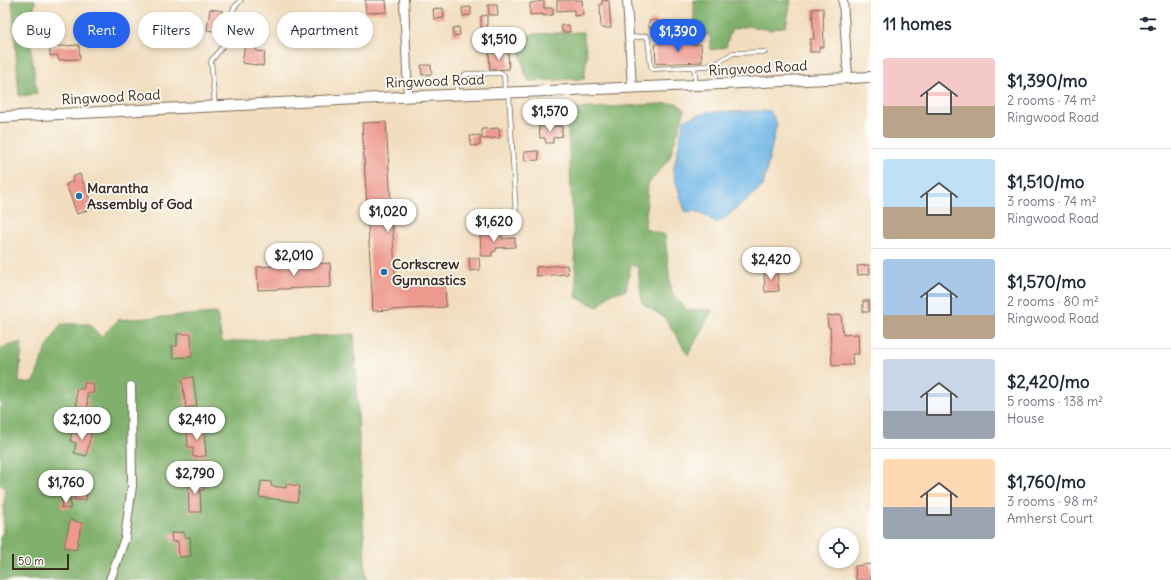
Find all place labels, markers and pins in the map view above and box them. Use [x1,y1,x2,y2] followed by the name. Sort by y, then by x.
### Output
[645,19,711,53] pin: $1,390
[466,27,532,61] pin: $1,510
[517,99,583,133] pin: $1,570
[87,179,193,213] place label: Marantha Assembly of God
[74,191,84,201] marker: Marantha Assembly of God
[355,199,421,233] pin: $1,020
[461,209,527,243] pin: $1,620
[261,243,327,277] pin: $2,010
[738,247,804,281] pin: $2,420
[392,255,467,289] place label: Corkscrew Gymnastics
[379,267,389,277] marker: Corkscrew Gymnastics
[49,407,115,441] pin: $2,100
[164,407,230,441] pin: $2,410
[162,461,228,495] pin: $2,790
[33,470,99,504] pin: $1,760

